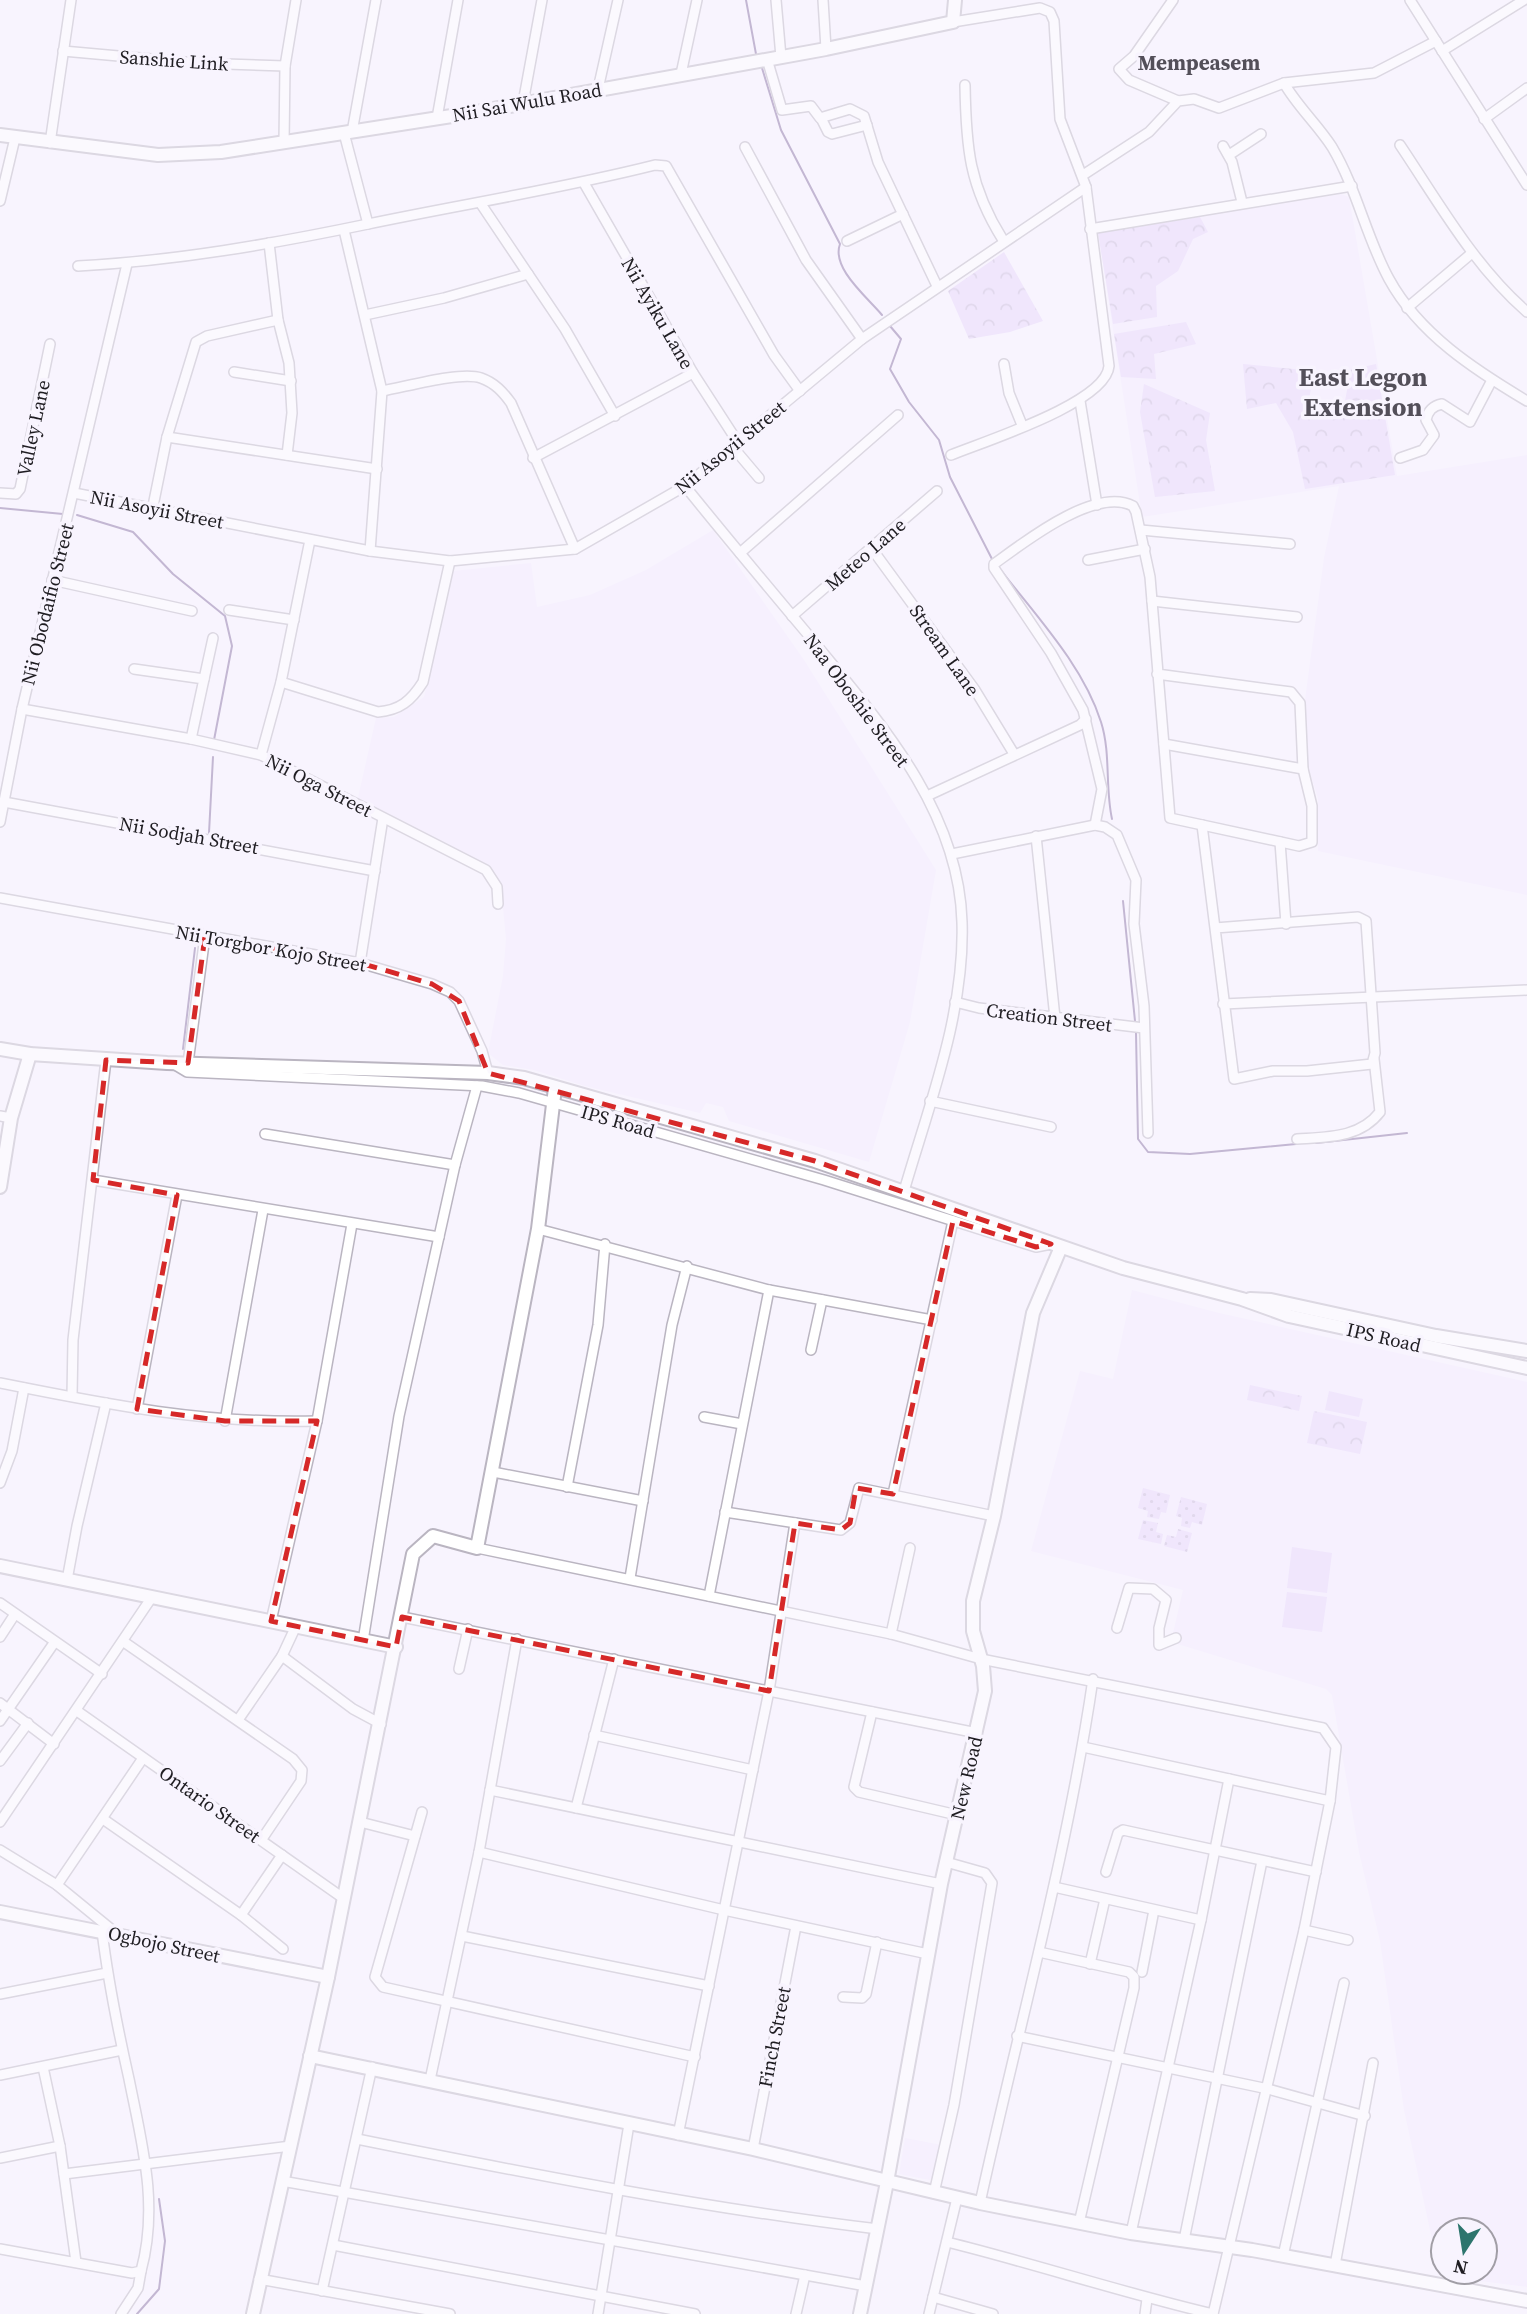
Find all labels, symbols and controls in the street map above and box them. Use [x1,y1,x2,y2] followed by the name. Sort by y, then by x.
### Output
[119,43,230,77] street label: Sanshie Link
[1138,48,1260,77] district label: Mempeasem
[450,76,604,128] street label: Nii Sai Wulu Road
[616,252,700,374] street label: Nii Ayiku Lane
[1299,359,1427,425] district label: East Legon Extension
[10,377,56,479] street label: Valley Lane
[669,394,791,500] street label: Nii Asoyii Street
[88,483,227,535] street label: Nii Asoyii Street
[819,512,911,596] street label: Meteo Lane
[14,520,80,688] street label: Nii Obodaifio Street
[904,599,986,701] street label: Stream Lane
[798,628,916,773] street label: Naa Oboshie Street
[261,747,377,823] street label: Nii Oga Street
[118,810,261,860] street label: Nii Sodjah Street
[174,918,369,978] street label: Nii Torgbor Kojo Street
[985,996,1114,1038] street label: Creation Street
[578,1098,658,1144] street label: IPS Road
[1344,1316,1424,1358] street label: IPS Road
[944,1733,988,1822] street label: New Road
[154,1759,267,1849] street label: Ontario Street
[106,1919,223,1969] street label: Ogbojo Street
[752,1984,797,2090] street label: Finch Street
[1429,2216,1499,2286] north arrow
[1451,2253,1470,2282] text: N

